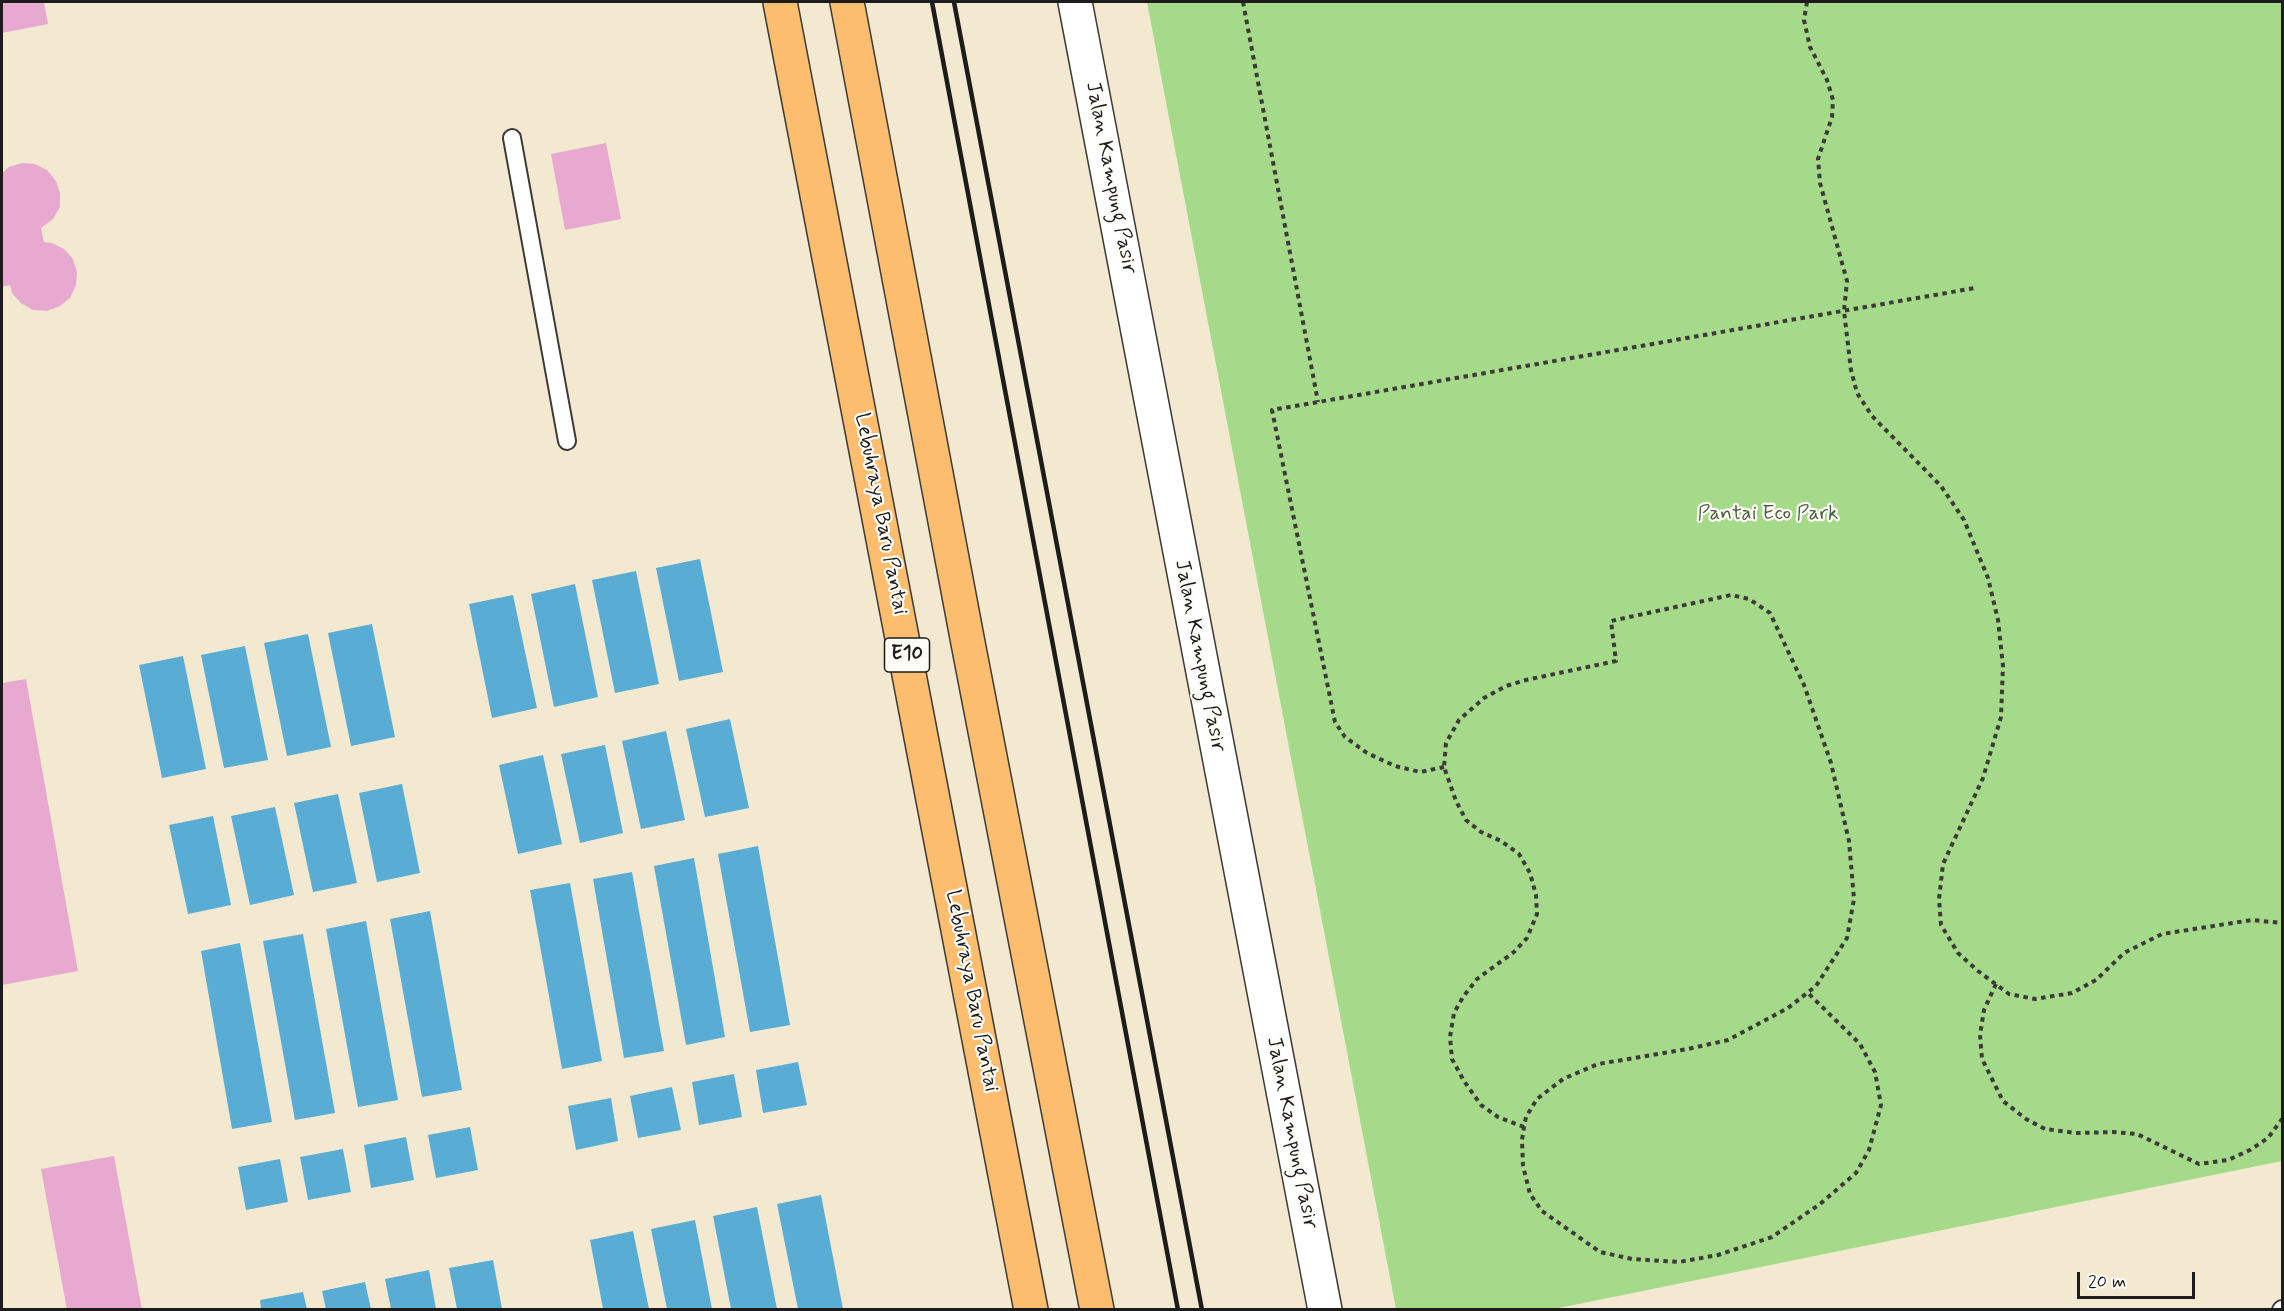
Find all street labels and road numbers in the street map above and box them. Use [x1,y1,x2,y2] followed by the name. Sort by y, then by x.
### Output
[1079,80,1141,276] street label: Jalan Kampung Pasir
[848,411,912,617] street label: Lebuhraya Baru Pantai
[1168,558,1230,754] street label: Jalan Kampung Pasir
[884,638,930,672] road number: E10
[939,888,1003,1094] street label: Lebuhraya Baru Pantai
[1260,1035,1322,1231] street label: Jalan Kampung Pasir

